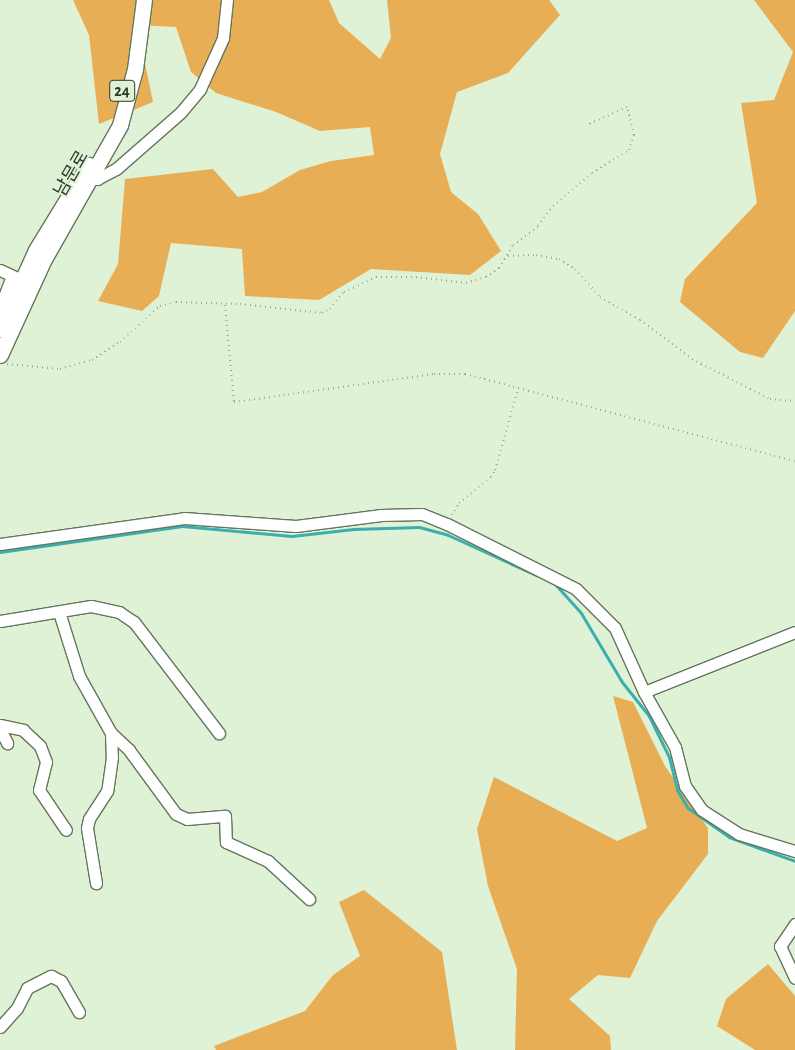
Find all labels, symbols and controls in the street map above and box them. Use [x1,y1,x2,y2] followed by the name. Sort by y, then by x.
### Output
[108,78,136,104] road number: 24
[50,147,94,201] street label: 남문로

